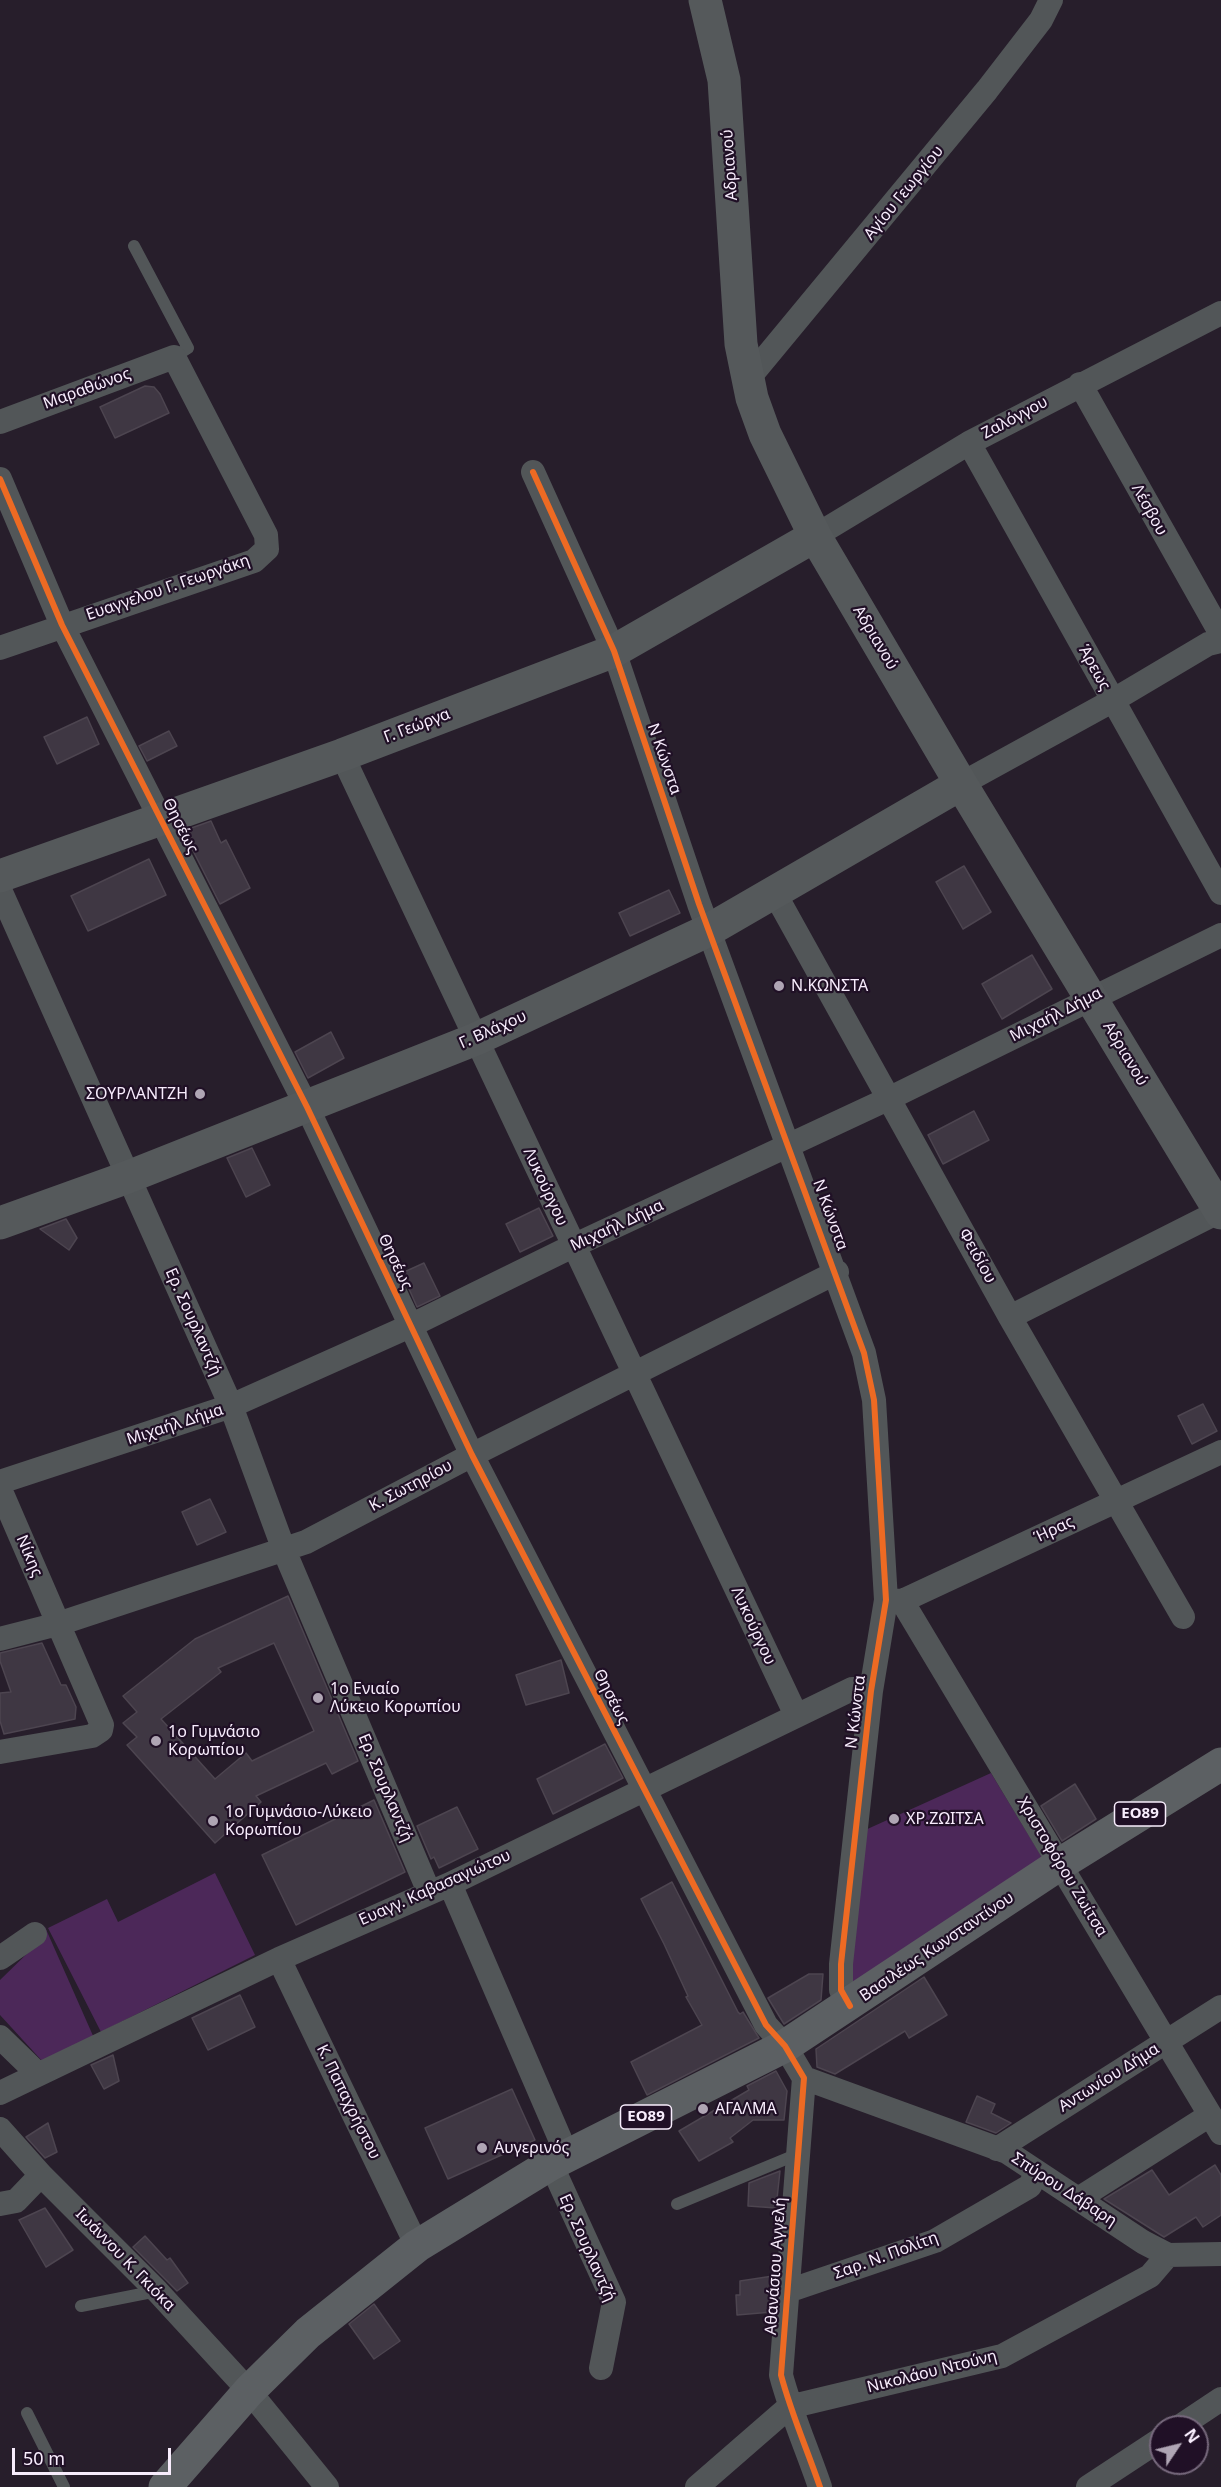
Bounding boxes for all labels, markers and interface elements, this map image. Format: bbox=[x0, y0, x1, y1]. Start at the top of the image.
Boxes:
street label: Αδριανού bbox=[718, 129, 742, 201]
street label: Αγίου Γεωργίου bbox=[860, 142, 948, 244]
street label: Μαραθώνος bbox=[41, 364, 133, 414]
street label: Ζαλόγγου bbox=[979, 393, 1051, 443]
street label: Λέσβου bbox=[1127, 481, 1171, 539]
street label: Ευαγγελου Γ. Γεωργάκη bbox=[84, 551, 252, 625]
street label: Αδριανού bbox=[848, 602, 902, 674]
street label: Άρεως bbox=[1074, 642, 1114, 694]
street label: Γ. Γεώργα bbox=[381, 705, 453, 747]
street label: Ν Κώνστα bbox=[643, 721, 685, 797]
street label: Θησέως bbox=[158, 795, 202, 857]
place label: Ν.ΚΩΝΣΤΑ bbox=[791, 976, 868, 996]
marker: Ν.ΚΩΝΣΤΑ bbox=[772, 979, 786, 993]
street label: Μιχαήλ Δήμα bbox=[1007, 984, 1105, 1046]
street label: Γ. Βλάχου bbox=[456, 1007, 530, 1053]
street label: Αδριανού bbox=[1098, 1018, 1152, 1090]
place label: ΣΟΥΡΛΑΝΤΖΗ bbox=[86, 1084, 188, 1104]
marker: ΣΟΥΡΛΑΝΤΖΗ bbox=[193, 1087, 207, 1101]
street label: Λυκούργου bbox=[519, 1145, 571, 1229]
street label: Ν Κώνστα bbox=[808, 1177, 852, 1253]
street label: Μιχαήλ Δήμα bbox=[567, 1196, 667, 1256]
street label: Φειδίου bbox=[954, 1225, 1000, 1287]
street label: Θησέως bbox=[374, 1231, 416, 1293]
street label: Ερ. Σουρλαντζή bbox=[161, 1265, 225, 1379]
street label: Μιχαήλ Δήμα bbox=[124, 1400, 226, 1450]
street label: Κ. Σωτηρίου bbox=[366, 1456, 456, 1516]
street label: Ήρας bbox=[1031, 1512, 1077, 1548]
street label: Νίκης bbox=[12, 1532, 46, 1580]
street label: Λυκούργου bbox=[727, 1584, 779, 1668]
street label: Θησέως bbox=[589, 1666, 633, 1728]
street label: Ν Κώνστα bbox=[842, 1674, 870, 1750]
place label: 1ο Ενιαίο Λύκειο Κορωπίου bbox=[330, 1679, 461, 1717]
marker: 1ο Ενιαίο Λύκειο Κορωπίου bbox=[311, 1691, 325, 1705]
place label: 1ο Γυμνάσιο Κορωπίου bbox=[168, 1722, 260, 1760]
street label: Ερ. Σουρλαντζή bbox=[354, 1731, 416, 1845]
marker: 1ο Γυμνάσιο Κορωπίου bbox=[149, 1734, 163, 1748]
street label: Χριστοφόρου Ζωίτσα bbox=[1013, 1794, 1111, 1940]
place label: 1ο Γυμνάσιο-Λύκειο Κορωπίου bbox=[225, 1802, 372, 1840]
road number: ΕΟ89 bbox=[1114, 1802, 1166, 1826]
place label: ΧΡ.ΖΩΙΤΣΑ bbox=[906, 1809, 984, 1829]
marker: ΧΡ.ΖΩΙΤΣΑ bbox=[887, 1812, 901, 1826]
marker: 1ο Γυμνάσιο-Λύκειο Κορωπίου bbox=[206, 1814, 220, 1828]
street label: Ευαγγ. Καβασαγιώτου bbox=[356, 1846, 514, 1930]
street label: Βασιλέως Κωνσταντίνου bbox=[856, 1888, 1018, 2006]
street label: Αντωνίου Δήμα bbox=[1055, 2039, 1163, 2117]
street label: Κ. Παπαχρήστου bbox=[312, 2041, 384, 2163]
place label: ΑΓΑΛΜΑ bbox=[715, 2099, 777, 2119]
marker: ΑΓΑΛΜΑ bbox=[696, 2102, 710, 2116]
road number: ΕΟ89 bbox=[620, 2105, 672, 2129]
place label: Αυγερινός bbox=[494, 2138, 569, 2158]
marker: Αυγερινός bbox=[475, 2141, 489, 2155]
street label: Σπύρου Δάβαρη bbox=[1008, 2149, 1120, 2231]
street label: Ερ. Σουρλαντζή bbox=[555, 2191, 619, 2305]
street label: Αθανάσιου Αγγελή bbox=[762, 2196, 790, 2336]
street label: Ιωάννου Κ. Γκιόκα bbox=[71, 2205, 179, 2315]
street label: Σαρ. Ν. Πολίτη bbox=[831, 2228, 941, 2284]
street label: Νικολάου Ντούνη bbox=[865, 2347, 999, 2397]
north arrow bbox=[1149, 2415, 1209, 2475]
text: N bbox=[1179, 2424, 1205, 2447]
scale bar bbox=[15, 2436, 174, 2474]
text: 50 m bbox=[23, 2446, 65, 2470]

